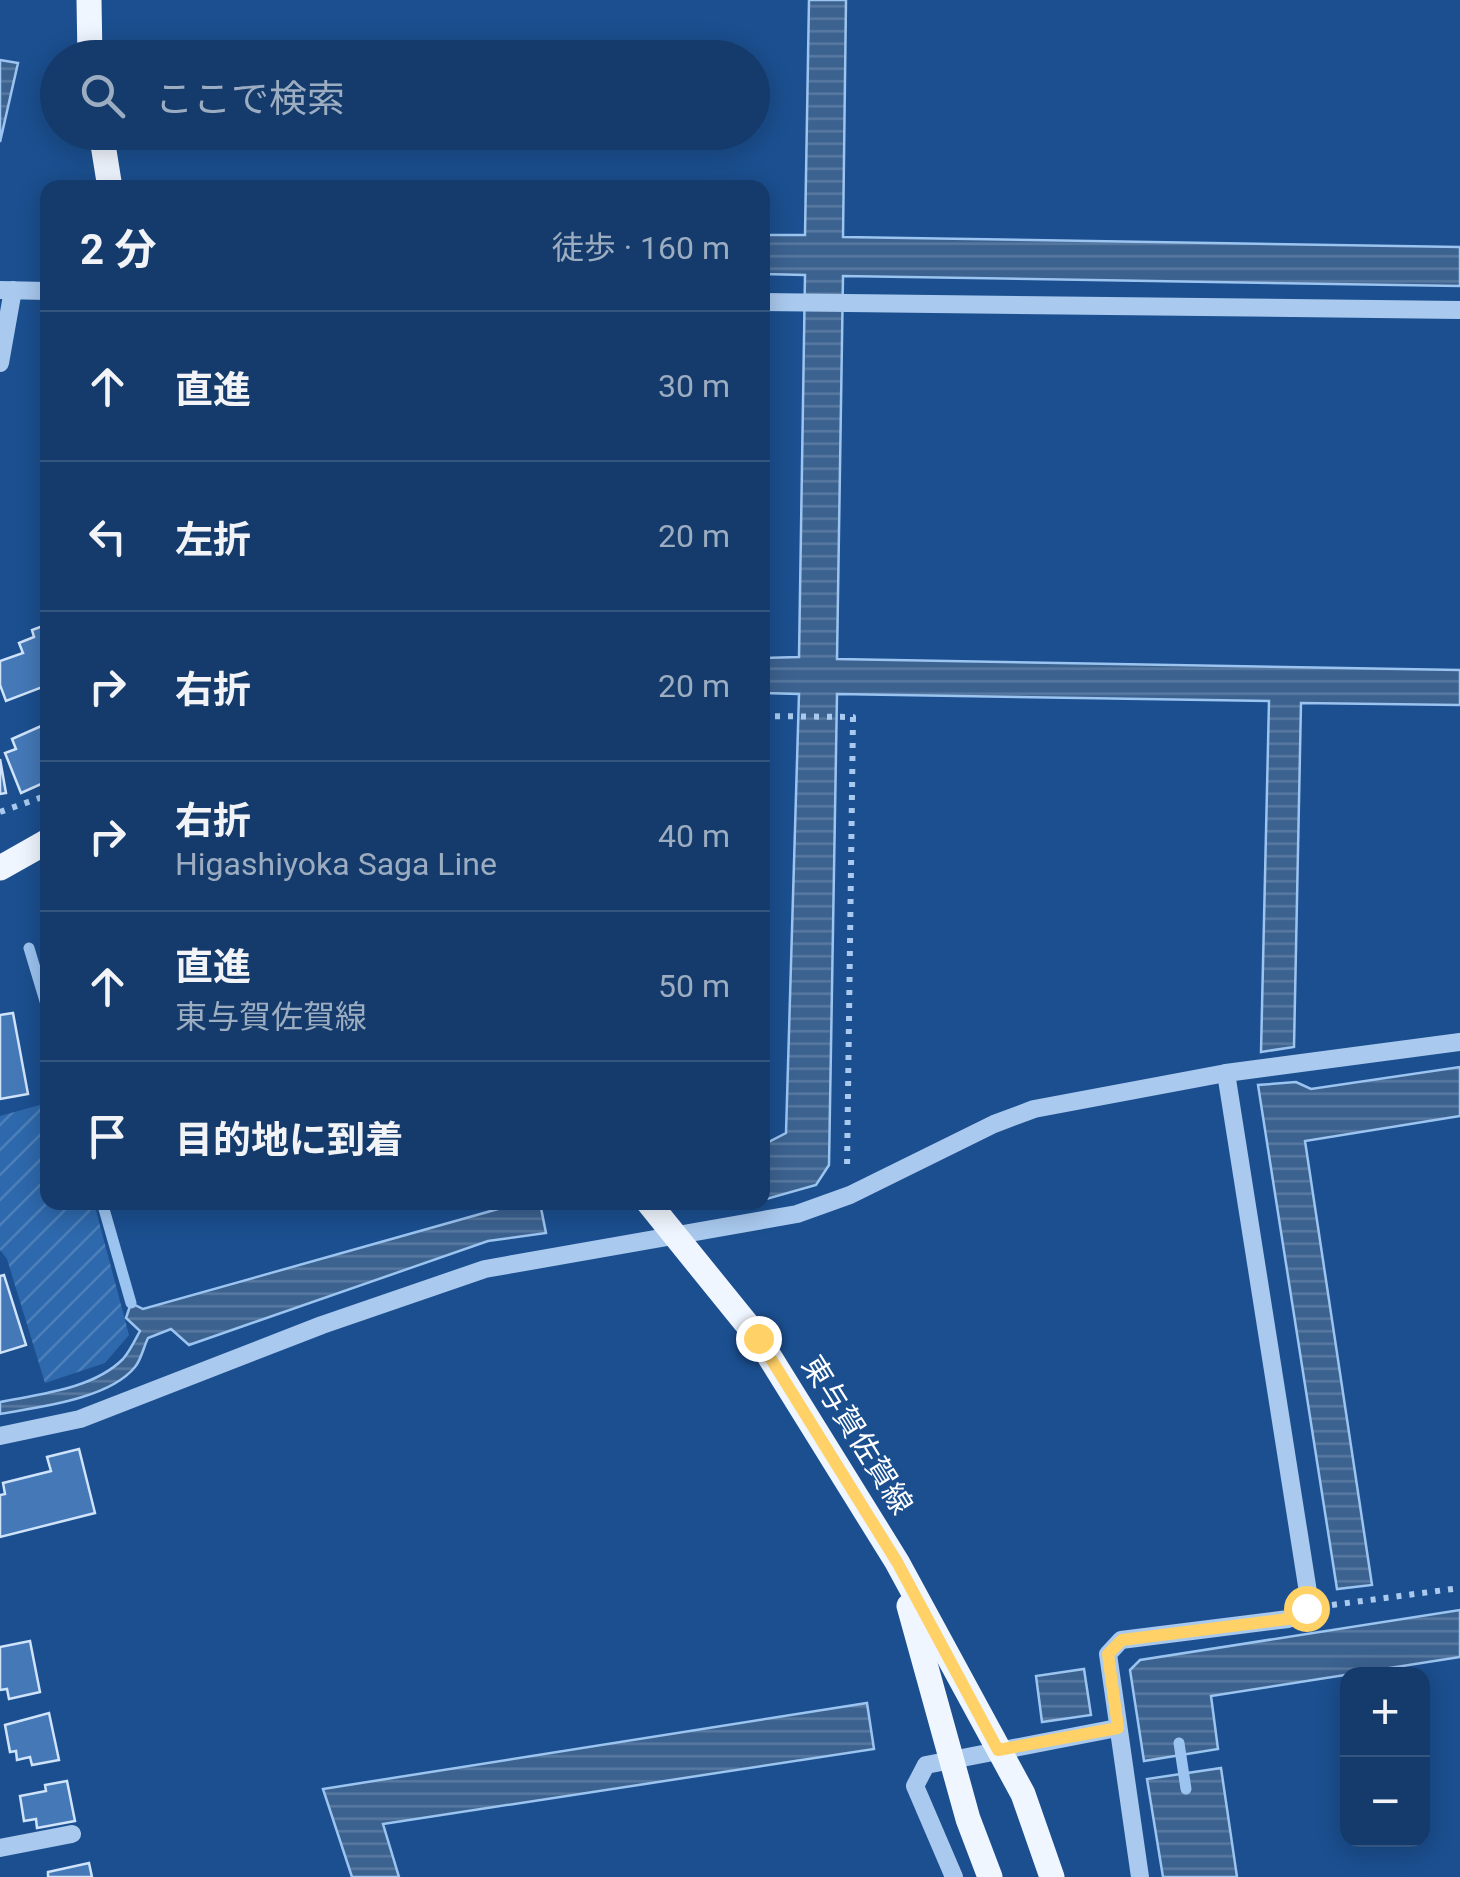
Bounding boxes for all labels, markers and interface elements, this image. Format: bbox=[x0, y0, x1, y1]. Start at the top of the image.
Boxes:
search box bbox=[40, 40, 770, 150]
icon: search bbox=[75, 68, 130, 123]
text: ここで検索 bbox=[155, 77, 345, 121]
text: 2 分 bbox=[80, 225, 157, 274]
text: 徒歩 · 160 m bbox=[552, 229, 730, 267]
icon: ahead bbox=[80, 359, 135, 414]
text: 30 m bbox=[658, 367, 730, 405]
text: 直進 bbox=[175, 368, 251, 412]
icon: left bbox=[80, 509, 135, 564]
text: 20 m bbox=[658, 517, 730, 555]
text: 左折 bbox=[175, 518, 251, 562]
icon: right bbox=[80, 659, 135, 714]
text: 20 m bbox=[658, 667, 730, 705]
text: 右折 bbox=[175, 668, 251, 712]
text: 右折 bbox=[175, 799, 251, 843]
icon: right bbox=[80, 809, 135, 864]
text: 40 m bbox=[658, 817, 730, 855]
text: Higashiyoka Saga Line bbox=[175, 845, 497, 883]
text: 直進 bbox=[175, 945, 251, 989]
icon: ahead bbox=[80, 959, 135, 1014]
text: 50 m bbox=[658, 967, 730, 1005]
text: 東与賀佐賀線 bbox=[175, 998, 367, 1036]
icon: arrive bbox=[80, 1109, 135, 1164]
text: 目的地に到着 bbox=[175, 1118, 403, 1162]
route end bbox=[736, 1316, 782, 1362]
street label: 東与賀佐賀線 bbox=[795, 1349, 920, 1520]
route start bbox=[1284, 1586, 1330, 1632]
map controls bbox=[1340, 1667, 1430, 1847]
button: + bbox=[1340, 1667, 1430, 1757]
button: − bbox=[1340, 1757, 1430, 1847]

